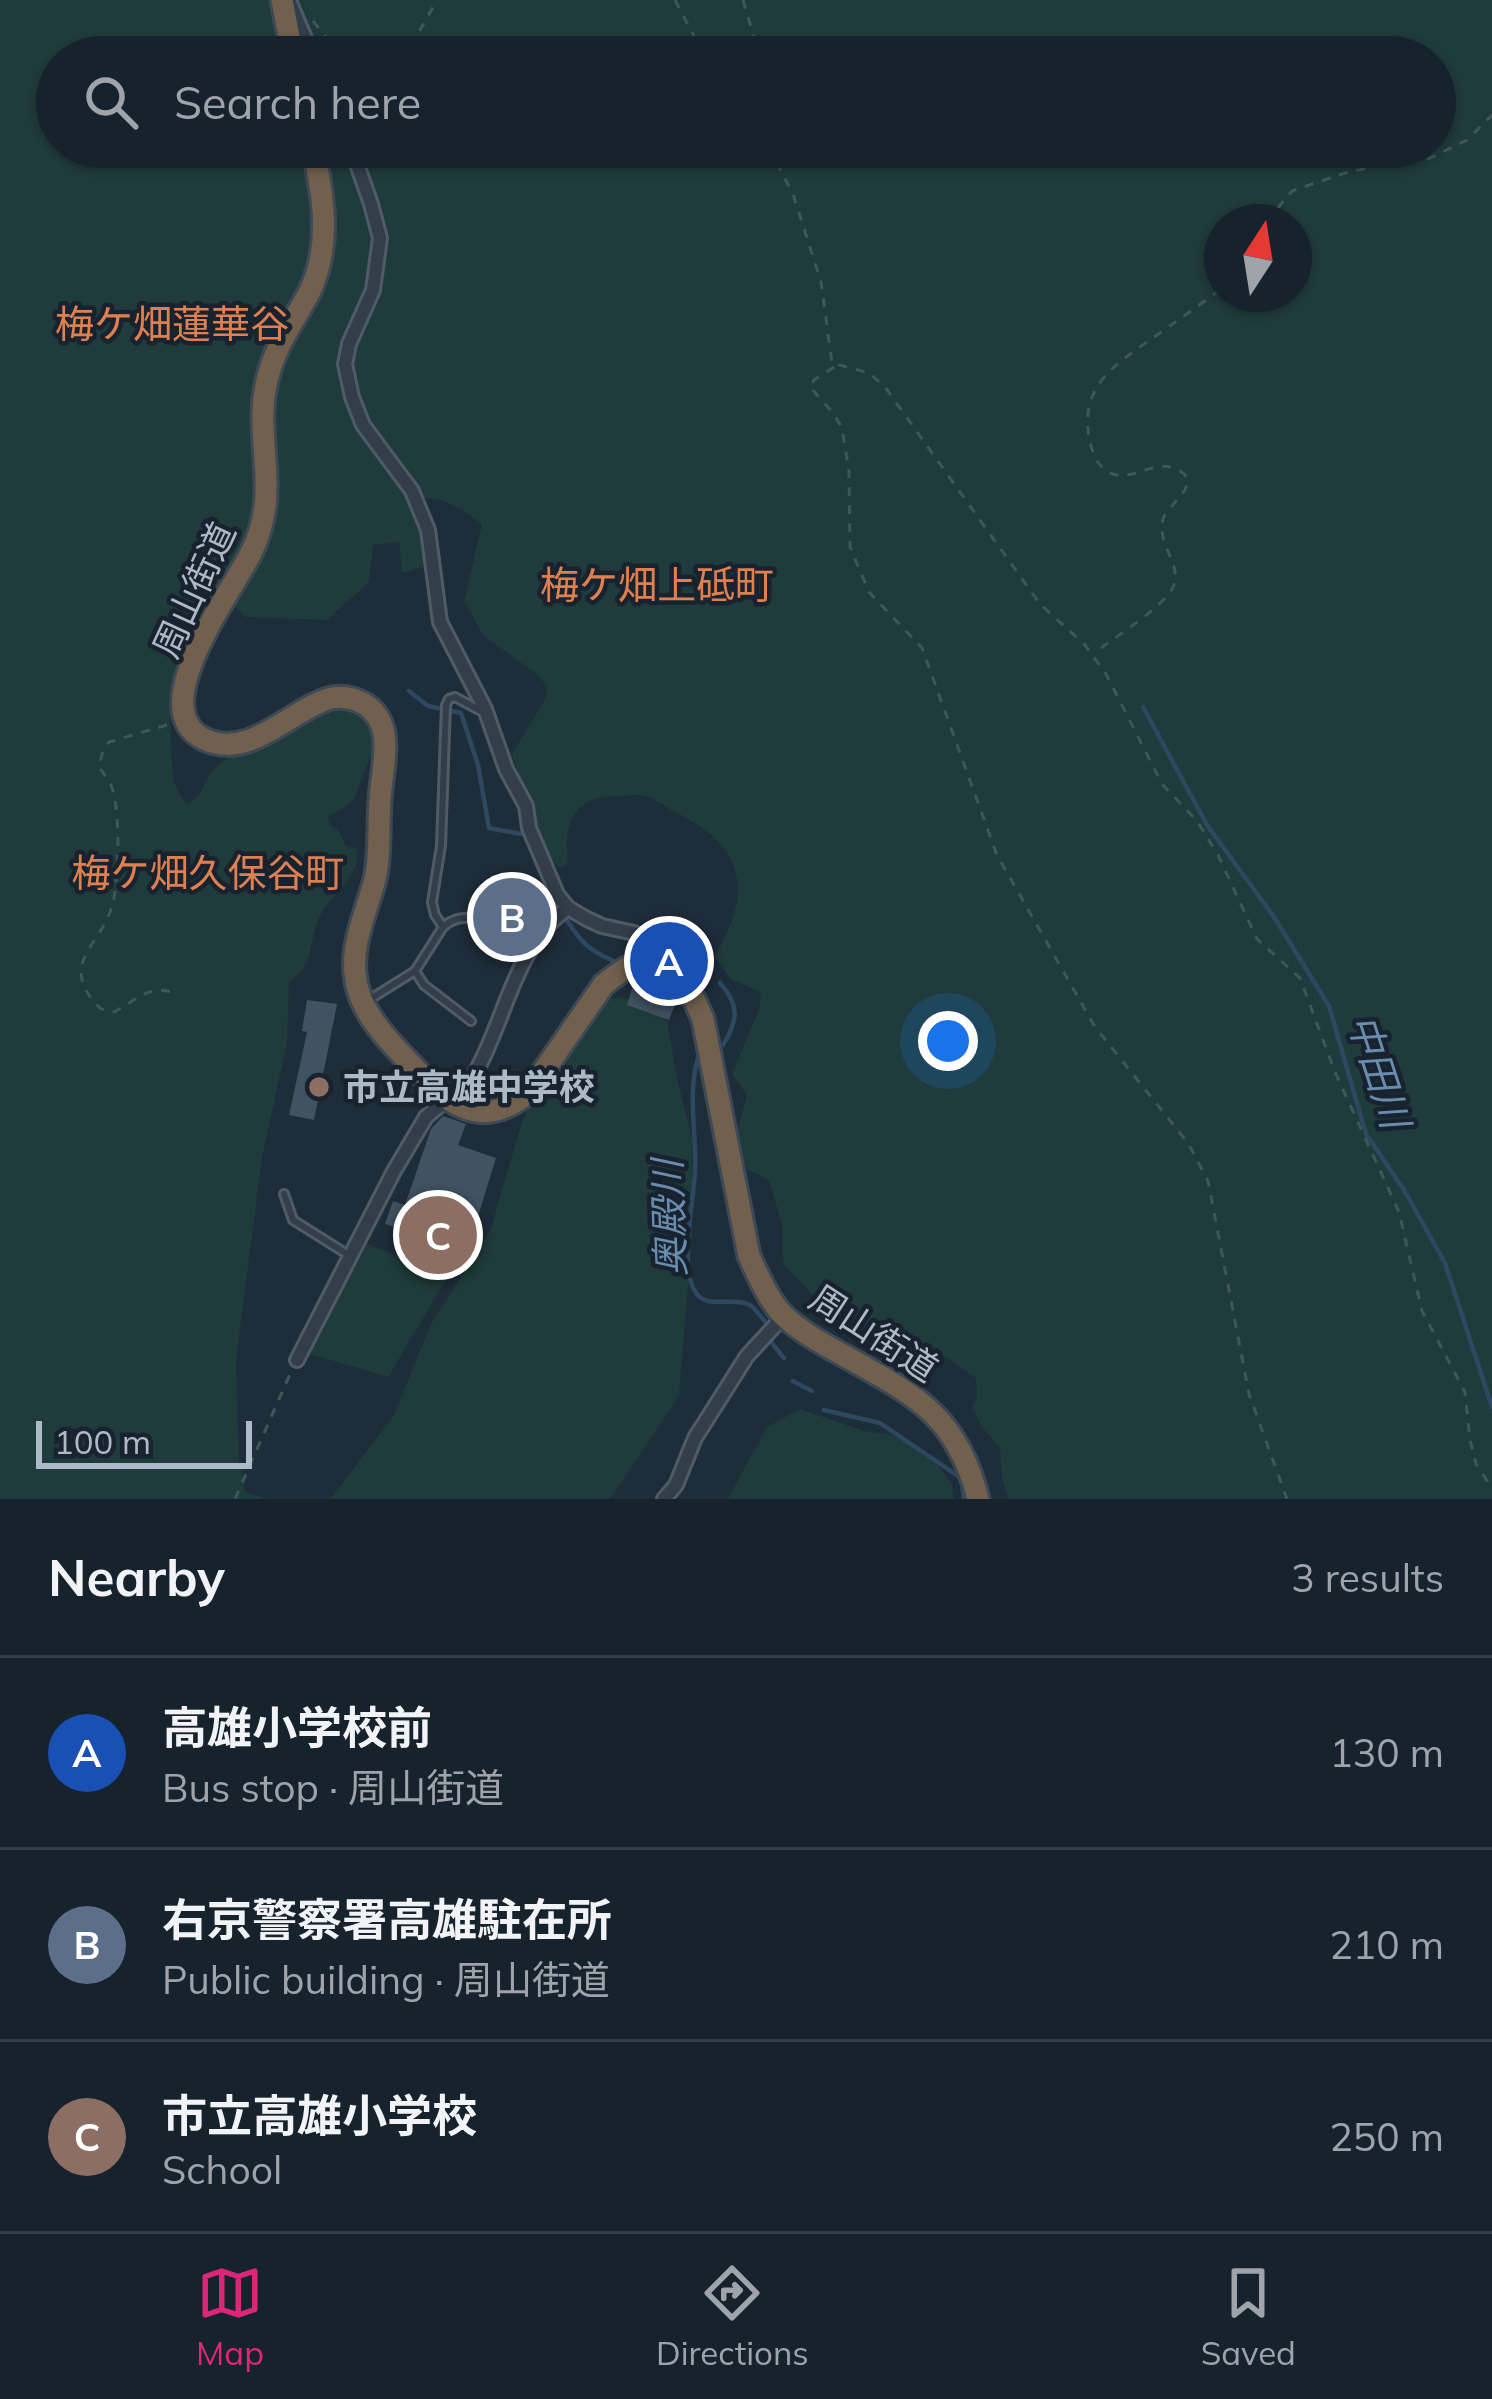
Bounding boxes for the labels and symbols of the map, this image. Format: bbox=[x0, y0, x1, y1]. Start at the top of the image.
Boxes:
north arrow bbox=[1204, 204, 1312, 312]
district label: 梅ケ畑蓮華谷 bbox=[55, 299, 289, 348]
street label: 周山街道 bbox=[143, 515, 244, 665]
district label: 梅ケ畑上砥町 bbox=[540, 560, 774, 609]
district label: 梅ケ畑久保谷町 bbox=[71, 848, 345, 897]
pin: B bbox=[473, 872, 551, 962]
pin: A bbox=[630, 916, 708, 1006]
water label: 中田川 bbox=[1338, 1008, 1422, 1138]
your location bbox=[918, 1011, 978, 1071]
place label: 市立高雄中学校 bbox=[343, 1064, 595, 1109]
marker: 市立高雄中学校 bbox=[306, 1074, 332, 1100]
water label: 奥殿川 bbox=[642, 1155, 695, 1277]
pin: C bbox=[399, 1190, 477, 1280]
street label: 周山街道 bbox=[802, 1274, 947, 1391]
scale bar bbox=[36, 1415, 252, 1468]

